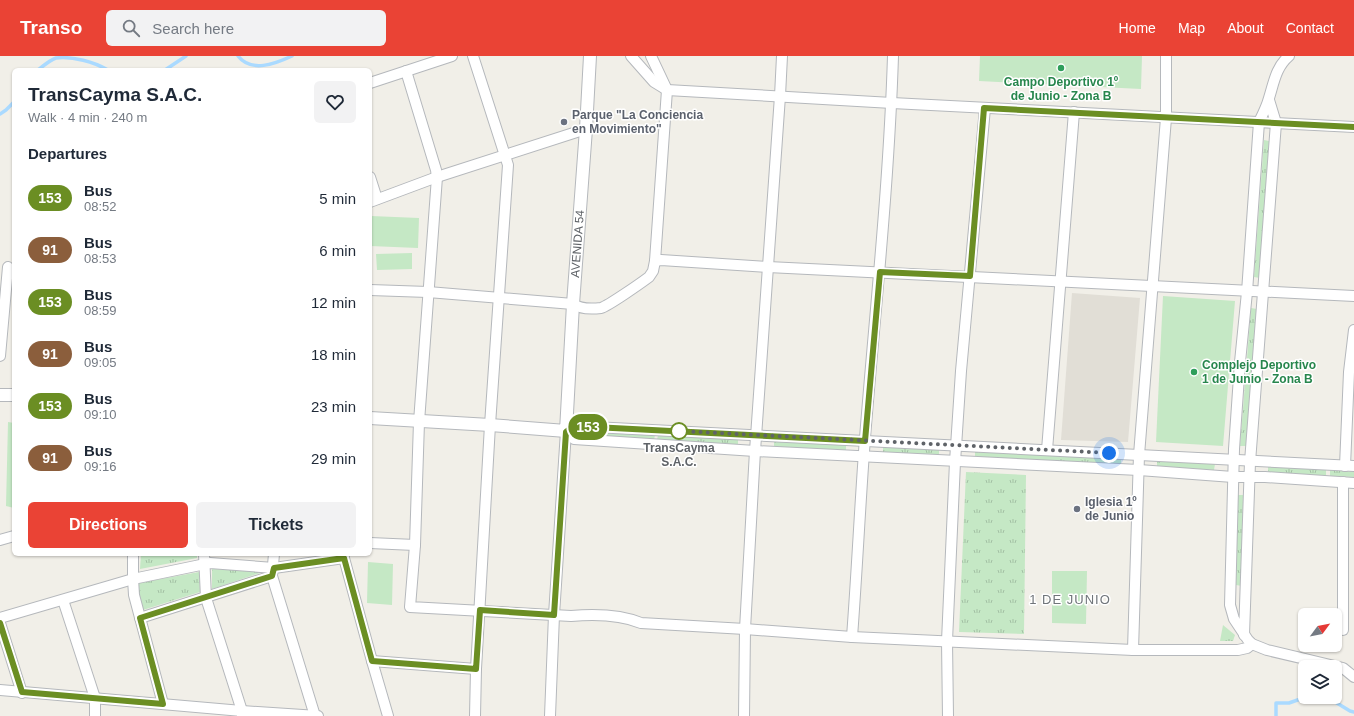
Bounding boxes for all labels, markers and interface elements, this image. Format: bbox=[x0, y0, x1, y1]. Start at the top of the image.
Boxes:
search box bbox=[106, 10, 386, 46]
text: Transo bbox=[20, 17, 82, 38]
icon: search bbox=[120, 17, 142, 39]
text: Search here bbox=[152, 20, 234, 37]
text: Home bbox=[1119, 20, 1156, 36]
text: Map bbox=[1178, 20, 1205, 36]
text: About bbox=[1227, 20, 1264, 36]
text: Contact bbox=[1286, 20, 1334, 36]
marker: Campo Deportivo 1º de Junio - Zona B bbox=[1056, 63, 1066, 73]
place label: Campo Deportivo 1º de Junio - Zona B bbox=[1004, 75, 1119, 103]
button: heart bbox=[314, 81, 356, 123]
text: TransCayma S.A.C. bbox=[28, 84, 202, 105]
place label: Parque "La Conciencia en Movimiento" bbox=[572, 108, 703, 136]
text: Walk · 4 min · 240 m bbox=[28, 110, 147, 125]
marker: Parque "La Conciencia en Movimiento" bbox=[559, 117, 569, 127]
text: Departures bbox=[28, 145, 107, 162]
text: Bus bbox=[84, 182, 112, 199]
text: 153 bbox=[38, 190, 62, 206]
text: 5 min bbox=[319, 190, 356, 207]
text: 08:52 bbox=[84, 199, 117, 214]
street label: AVENIDA 54 bbox=[568, 209, 587, 278]
text: Bus bbox=[84, 234, 112, 251]
text: 91 bbox=[42, 242, 58, 258]
text: 6 min bbox=[319, 242, 356, 259]
text: 08:53 bbox=[84, 251, 117, 266]
text: Bus bbox=[84, 286, 112, 303]
text: 153 bbox=[38, 294, 62, 310]
text: 12 min bbox=[311, 294, 356, 311]
text: 08:59 bbox=[84, 303, 117, 318]
text: Bus bbox=[84, 338, 112, 355]
text: 91 bbox=[42, 346, 58, 362]
text: 18 min bbox=[311, 346, 356, 363]
text: 09:05 bbox=[84, 355, 117, 370]
place label: Complejo Deportivo 1 de Junio - Zona B bbox=[1202, 358, 1316, 386]
marker: Complejo Deportivo 1 de Junio - Zona B bbox=[1189, 367, 1199, 377]
text: Bus bbox=[84, 390, 112, 407]
text: 153 bbox=[38, 398, 62, 414]
text: 23 min bbox=[311, 398, 356, 415]
text: 09:10 bbox=[84, 407, 117, 422]
line badge: 153 bbox=[565, 414, 611, 440]
text: 153 bbox=[576, 419, 600, 435]
marker: TransCayma S.A.C. bbox=[670, 422, 688, 440]
place label: TransCayma S.A.C. bbox=[643, 441, 715, 469]
text: Bus bbox=[84, 442, 112, 459]
your location bbox=[1099, 443, 1119, 463]
text: 91 bbox=[42, 450, 58, 466]
text: 29 min bbox=[311, 450, 356, 467]
text: 09:16 bbox=[84, 459, 117, 474]
place label: Iglesia 1º de Junio bbox=[1085, 495, 1137, 523]
button: Directions bbox=[28, 502, 188, 548]
button: Tickets bbox=[196, 502, 356, 548]
marker: Iglesia 1º de Junio bbox=[1072, 504, 1082, 514]
district label: 1 DE JUNIO bbox=[1029, 592, 1111, 607]
north arrow bbox=[1298, 608, 1342, 652]
map controls bbox=[1298, 608, 1342, 704]
button: layers bbox=[1298, 660, 1342, 704]

